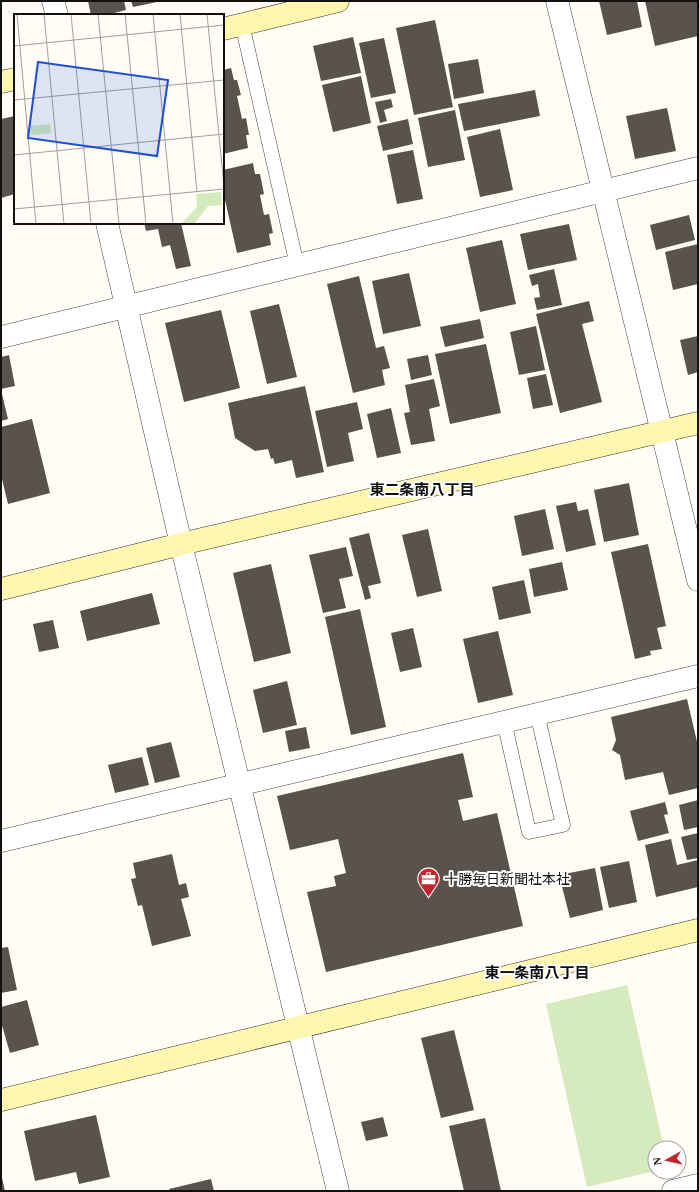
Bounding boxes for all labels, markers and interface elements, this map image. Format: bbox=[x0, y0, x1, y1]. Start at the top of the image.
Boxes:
inset map bbox=[14, 14, 224, 224]
district label: 東二条南八丁目 bbox=[369, 482, 475, 498]
office icon: 十勝毎日新聞社本社 bbox=[416, 866, 442, 899]
place label: 十勝毎日新聞社本社 bbox=[444, 872, 570, 887]
district label: 東一条南八丁目 bbox=[484, 965, 590, 981]
north arrow bbox=[647, 1140, 687, 1180]
text: N bbox=[651, 1157, 664, 1166]

